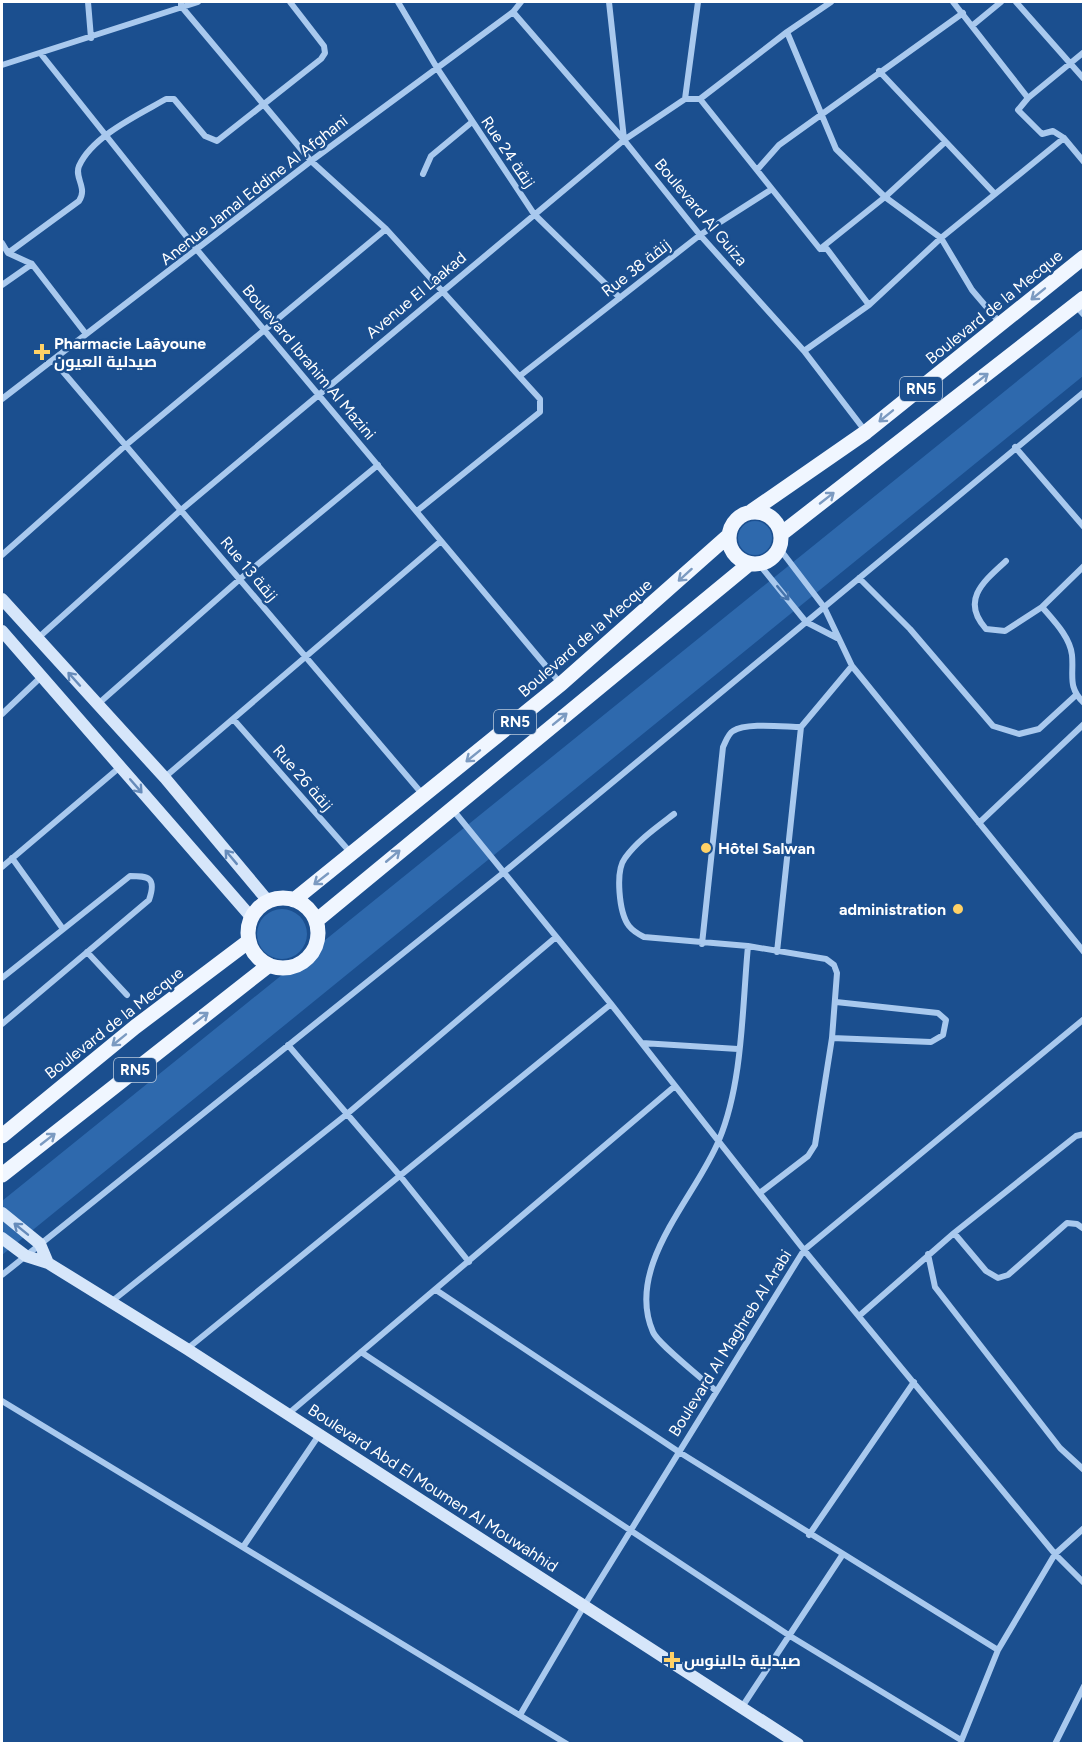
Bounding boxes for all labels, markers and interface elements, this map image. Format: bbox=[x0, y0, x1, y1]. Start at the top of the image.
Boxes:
street label: Anenue Jamal Eddine Al Afghani bbox=[157, 111, 351, 269]
street label: Rue 24 زنقة bbox=[477, 113, 539, 191]
street label: Boulevard Al Guiza bbox=[651, 154, 751, 270]
street label: Rue 38 زنقة bbox=[598, 235, 674, 301]
street label: Boulevard de la Mecque bbox=[922, 246, 1066, 368]
street label: Avenue El Laakad bbox=[362, 248, 470, 342]
street label: Boulevard Ibrahim Al Mazini bbox=[238, 281, 380, 443]
one-way arrow bbox=[1030, 288, 1046, 301]
place label: Pharmacie Laâyoune صيدلية العيون bbox=[54, 334, 206, 371]
marker: Pharmacie Laâyoune صيدلية العيون bbox=[35, 345, 49, 359]
one-way arrow bbox=[973, 372, 989, 385]
road number: RN5 bbox=[900, 377, 942, 401]
one-way arrow bbox=[878, 410, 894, 423]
one-way arrow bbox=[819, 492, 835, 505]
street label: Rue 13 زنقة bbox=[216, 533, 282, 605]
one-way arrow bbox=[677, 568, 692, 582]
street label: Boulevard de la Mecque bbox=[514, 575, 656, 701]
one-way arrow bbox=[776, 585, 789, 601]
one-way arrow bbox=[67, 671, 81, 686]
road number: RN5 bbox=[494, 710, 536, 734]
one-way arrow bbox=[551, 712, 567, 725]
street label: Rue 26 زنقة bbox=[269, 741, 337, 815]
one-way arrow bbox=[465, 750, 481, 763]
one-way arrow bbox=[130, 778, 143, 794]
place label: Hôtel Salwan bbox=[718, 839, 815, 858]
marker: Hôtel Salwan bbox=[699, 841, 713, 855]
one-way arrow bbox=[385, 849, 400, 863]
one-way arrow bbox=[224, 850, 238, 865]
one-way arrow bbox=[313, 872, 329, 885]
place label: administration bbox=[839, 900, 946, 919]
marker: administration bbox=[951, 902, 965, 916]
street label: Boulevard de la Mecque bbox=[41, 963, 187, 1083]
one-way arrow bbox=[193, 1012, 209, 1025]
one-way arrow bbox=[112, 1034, 128, 1047]
road number: RN5 bbox=[114, 1058, 156, 1082]
one-way arrow bbox=[39, 1132, 55, 1145]
one-way arrow bbox=[13, 1222, 29, 1235]
street label: Boulevard Al Maghreb Al Arabi bbox=[665, 1246, 795, 1440]
street label: Boulevard Abd El Moumen Al Mouwahhid bbox=[305, 1400, 561, 1576]
place label: صيدلية جالينوس bbox=[684, 1651, 801, 1670]
marker: صيدلية جالينوس bbox=[665, 1653, 679, 1667]

